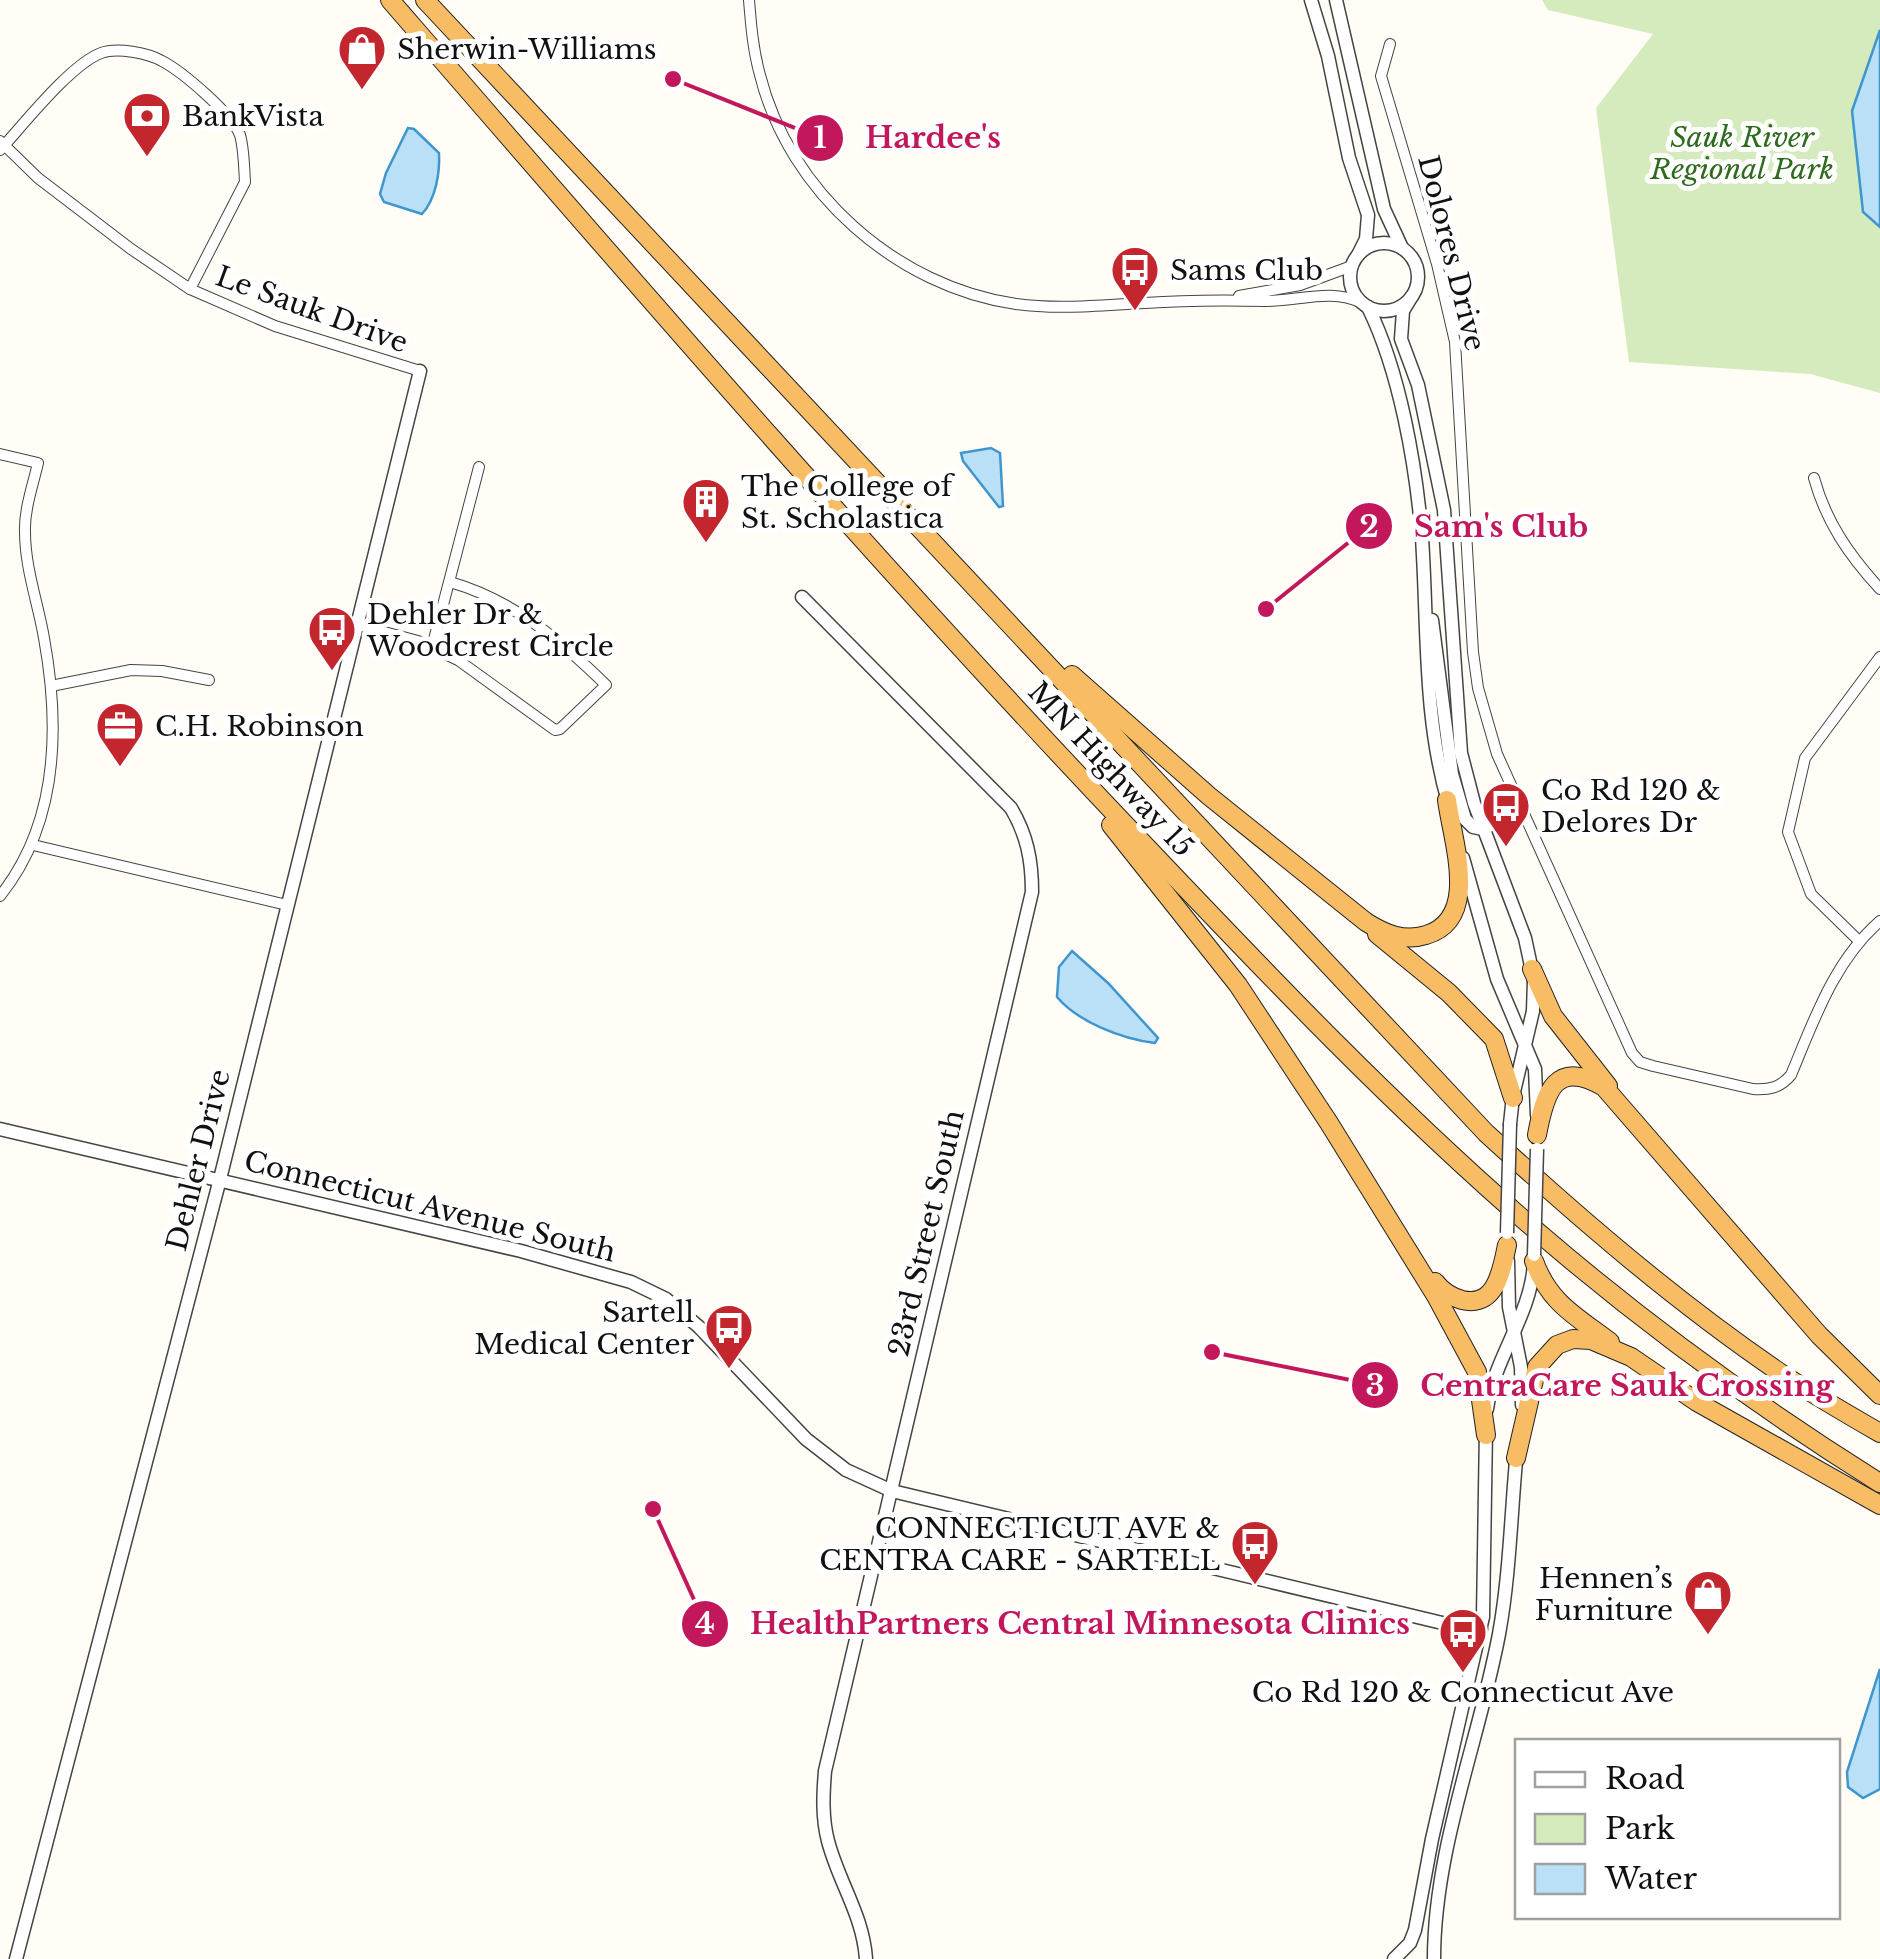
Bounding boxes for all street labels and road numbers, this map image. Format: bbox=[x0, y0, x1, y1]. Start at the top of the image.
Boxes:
street label: Dolores Drive bbox=[1410, 152, 1493, 355]
street label: Le Sauk Drive bbox=[211, 259, 413, 360]
street label: MN Highway 15 bbox=[1021, 675, 1201, 864]
street label: Dehler Drive bbox=[159, 1066, 238, 1255]
street label: 23rd Street South bbox=[881, 1107, 972, 1360]
street label: Connecticut Avenue South bbox=[241, 1143, 619, 1270]

